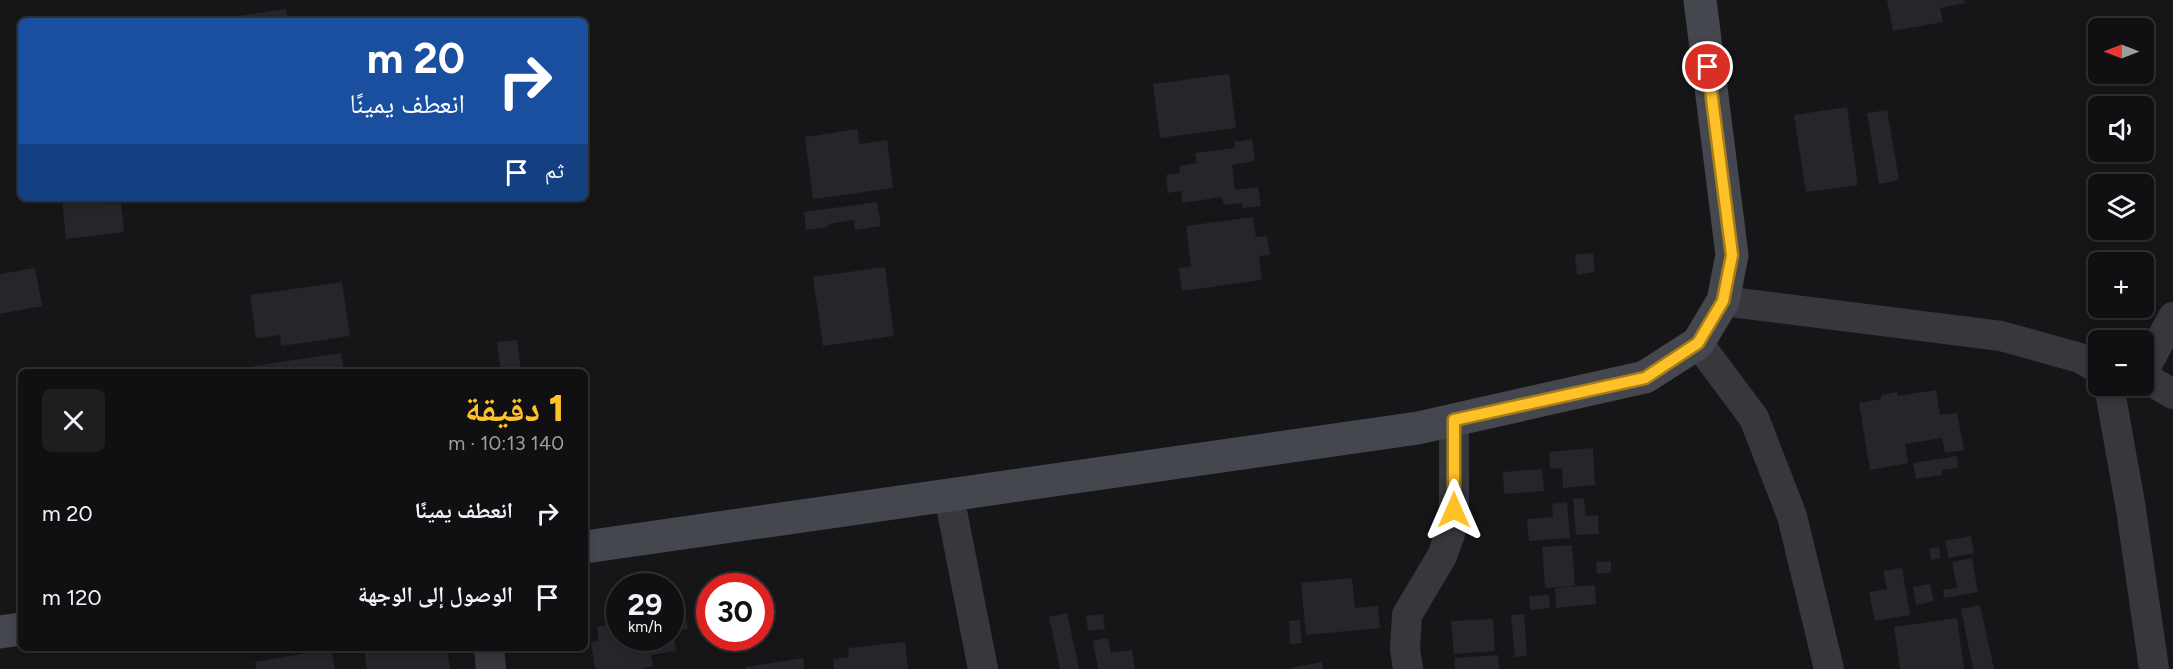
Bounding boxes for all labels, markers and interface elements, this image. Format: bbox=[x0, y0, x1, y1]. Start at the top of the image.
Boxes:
north arrow bbox=[2088, 18, 2154, 84]
map controls bbox=[2088, 18, 2154, 396]
text: 20 m bbox=[367, 33, 465, 84]
pin bbox=[1682, 41, 1733, 92]
icon: right bbox=[486, 42, 564, 120]
icon: arrive bbox=[1691, 50, 1724, 83]
text: انعطف يمينًا bbox=[349, 87, 465, 120]
button: sound bbox=[2088, 96, 2154, 162]
icon: arrive bbox=[500, 156, 533, 189]
text: ثم bbox=[545, 157, 564, 184]
button: layers bbox=[2088, 174, 2154, 240]
button: + bbox=[2088, 252, 2154, 318]
button: − bbox=[2088, 330, 2154, 396]
text: 1 دقيقة bbox=[465, 387, 564, 430]
button: close bbox=[42, 389, 105, 452]
text: 140 m · 10:13 bbox=[448, 431, 564, 455]
position arrow bbox=[1422, 478, 1486, 542]
text: انعطف يمينًا bbox=[414, 497, 513, 524]
icon: right bbox=[531, 497, 564, 530]
text: 20 m bbox=[42, 500, 93, 527]
speed limit sign: 30 bbox=[696, 573, 774, 651]
text: الوصول إلى الوجهة bbox=[358, 581, 513, 608]
icon: arrive bbox=[531, 581, 564, 614]
text: 120 m bbox=[42, 584, 102, 611]
text: 29 bbox=[628, 586, 662, 623]
text: km/h bbox=[628, 618, 662, 636]

